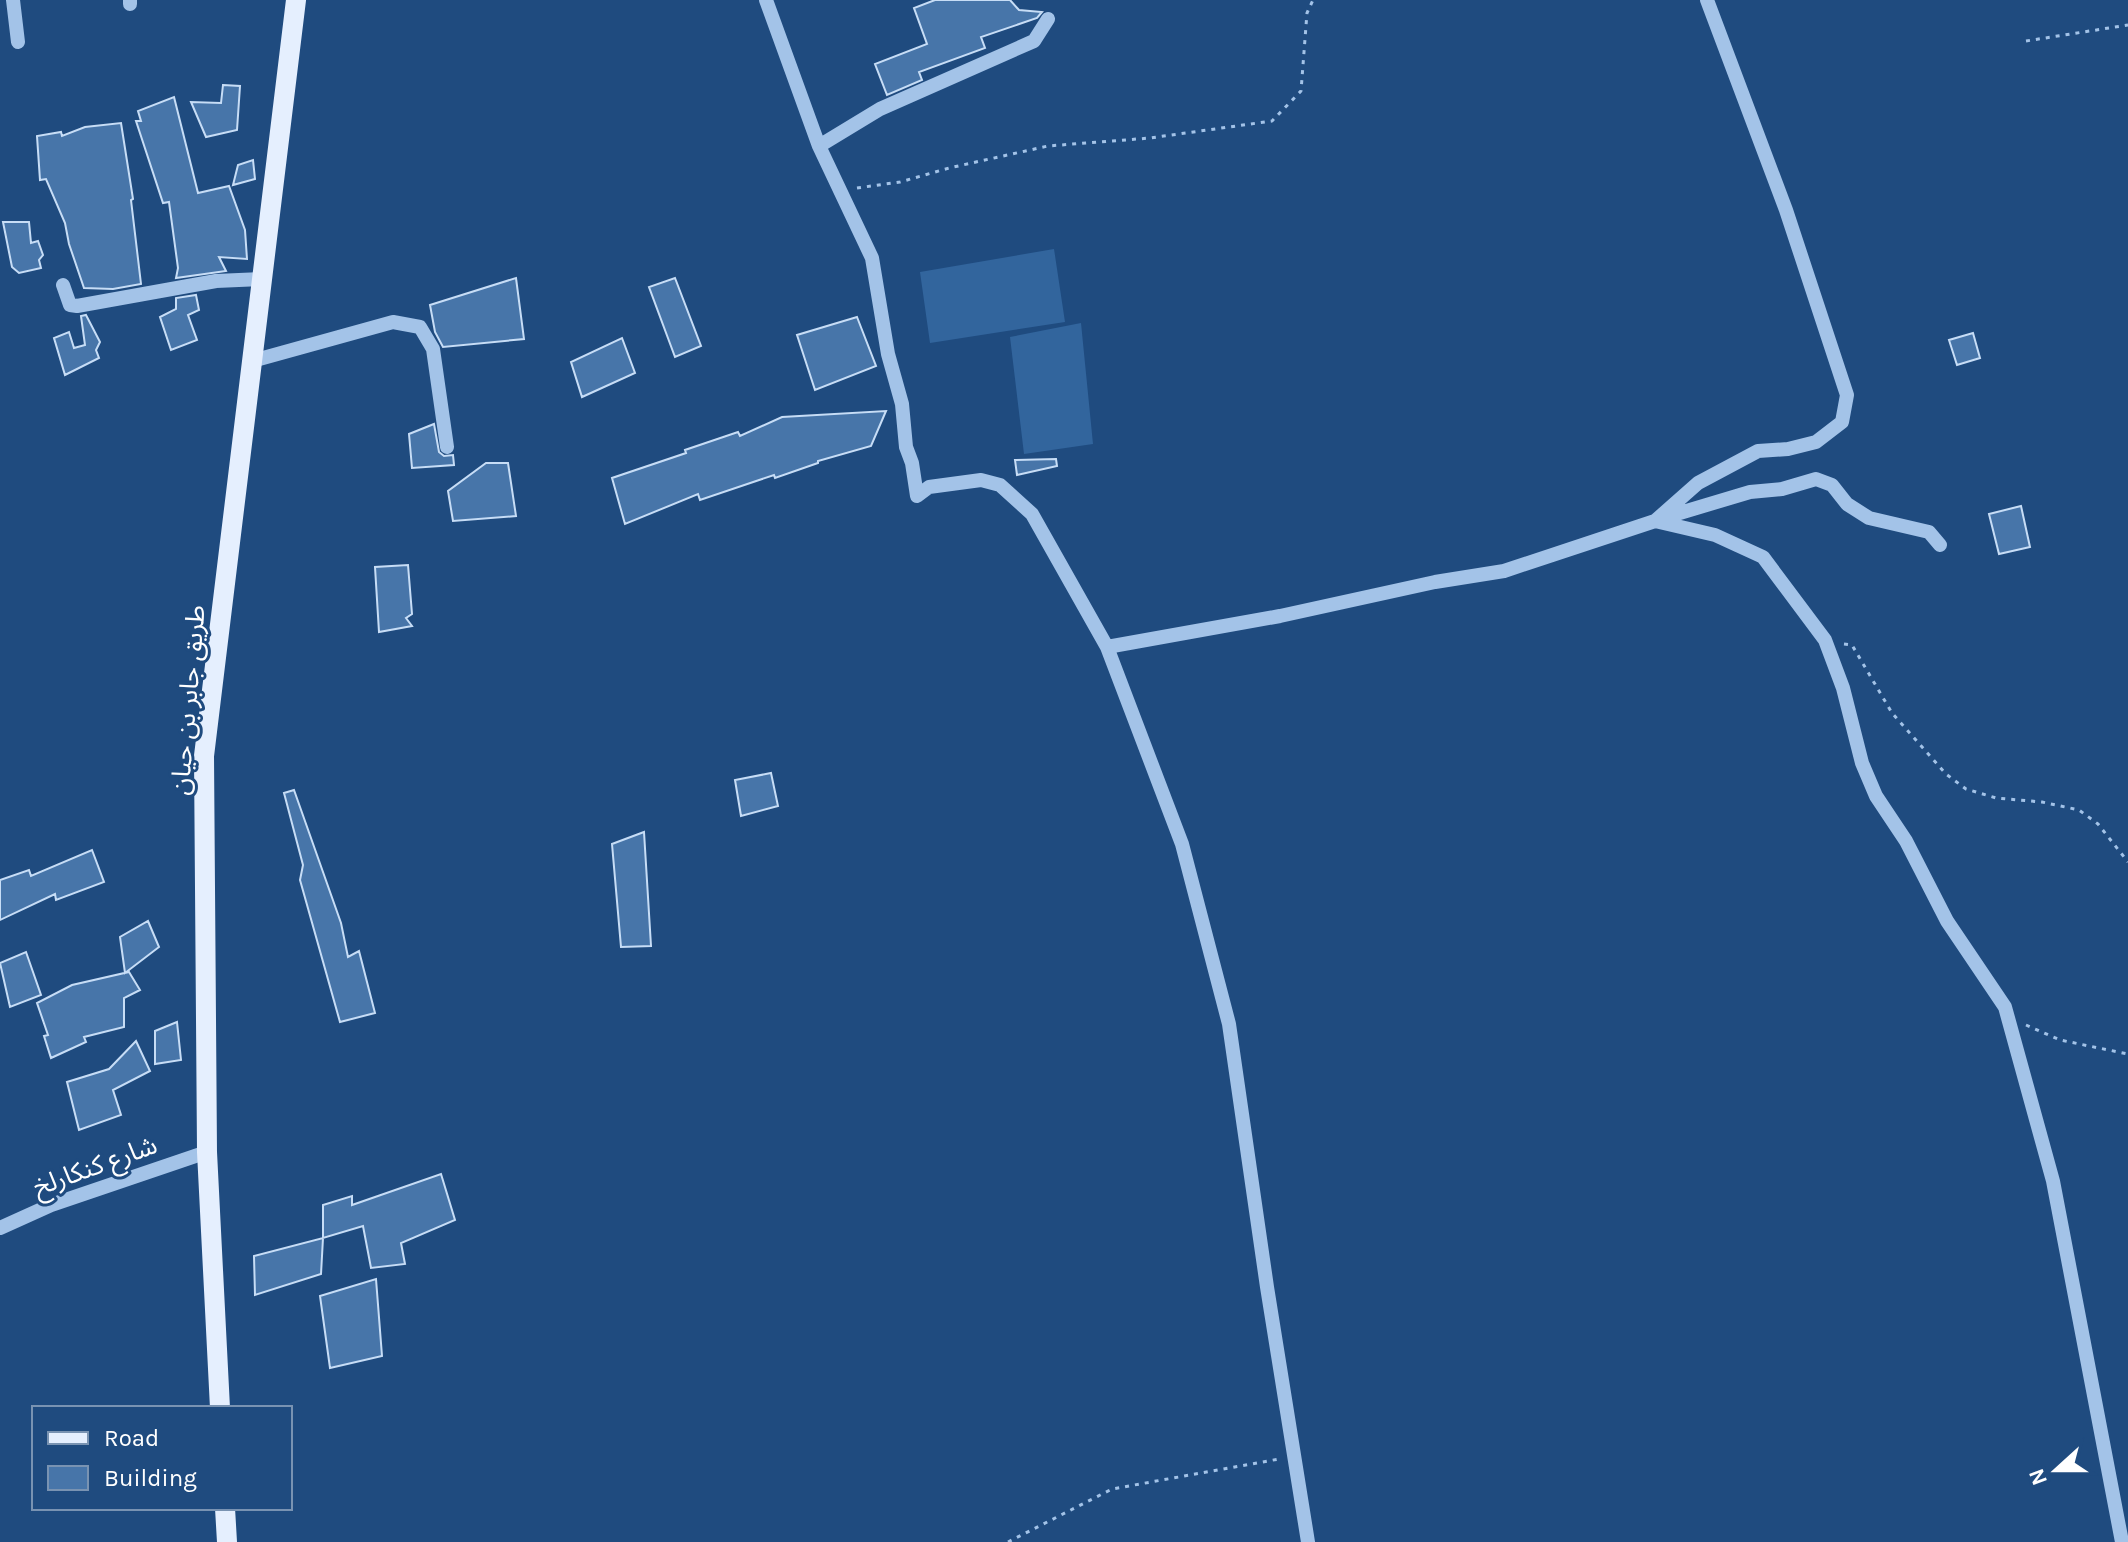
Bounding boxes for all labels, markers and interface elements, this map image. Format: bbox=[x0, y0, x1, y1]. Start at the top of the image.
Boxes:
street label: طريق جابر بن حيان bbox=[164, 604, 212, 796]
street label: شارع كنكارلخ bbox=[29, 1129, 163, 1207]
legend bbox=[32, 1406, 292, 1510]
text: Road bbox=[104, 1424, 159, 1452]
north arrow bbox=[2016, 1430, 2096, 1510]
text: Building bbox=[104, 1464, 197, 1492]
text: N bbox=[2023, 1465, 2053, 1489]

